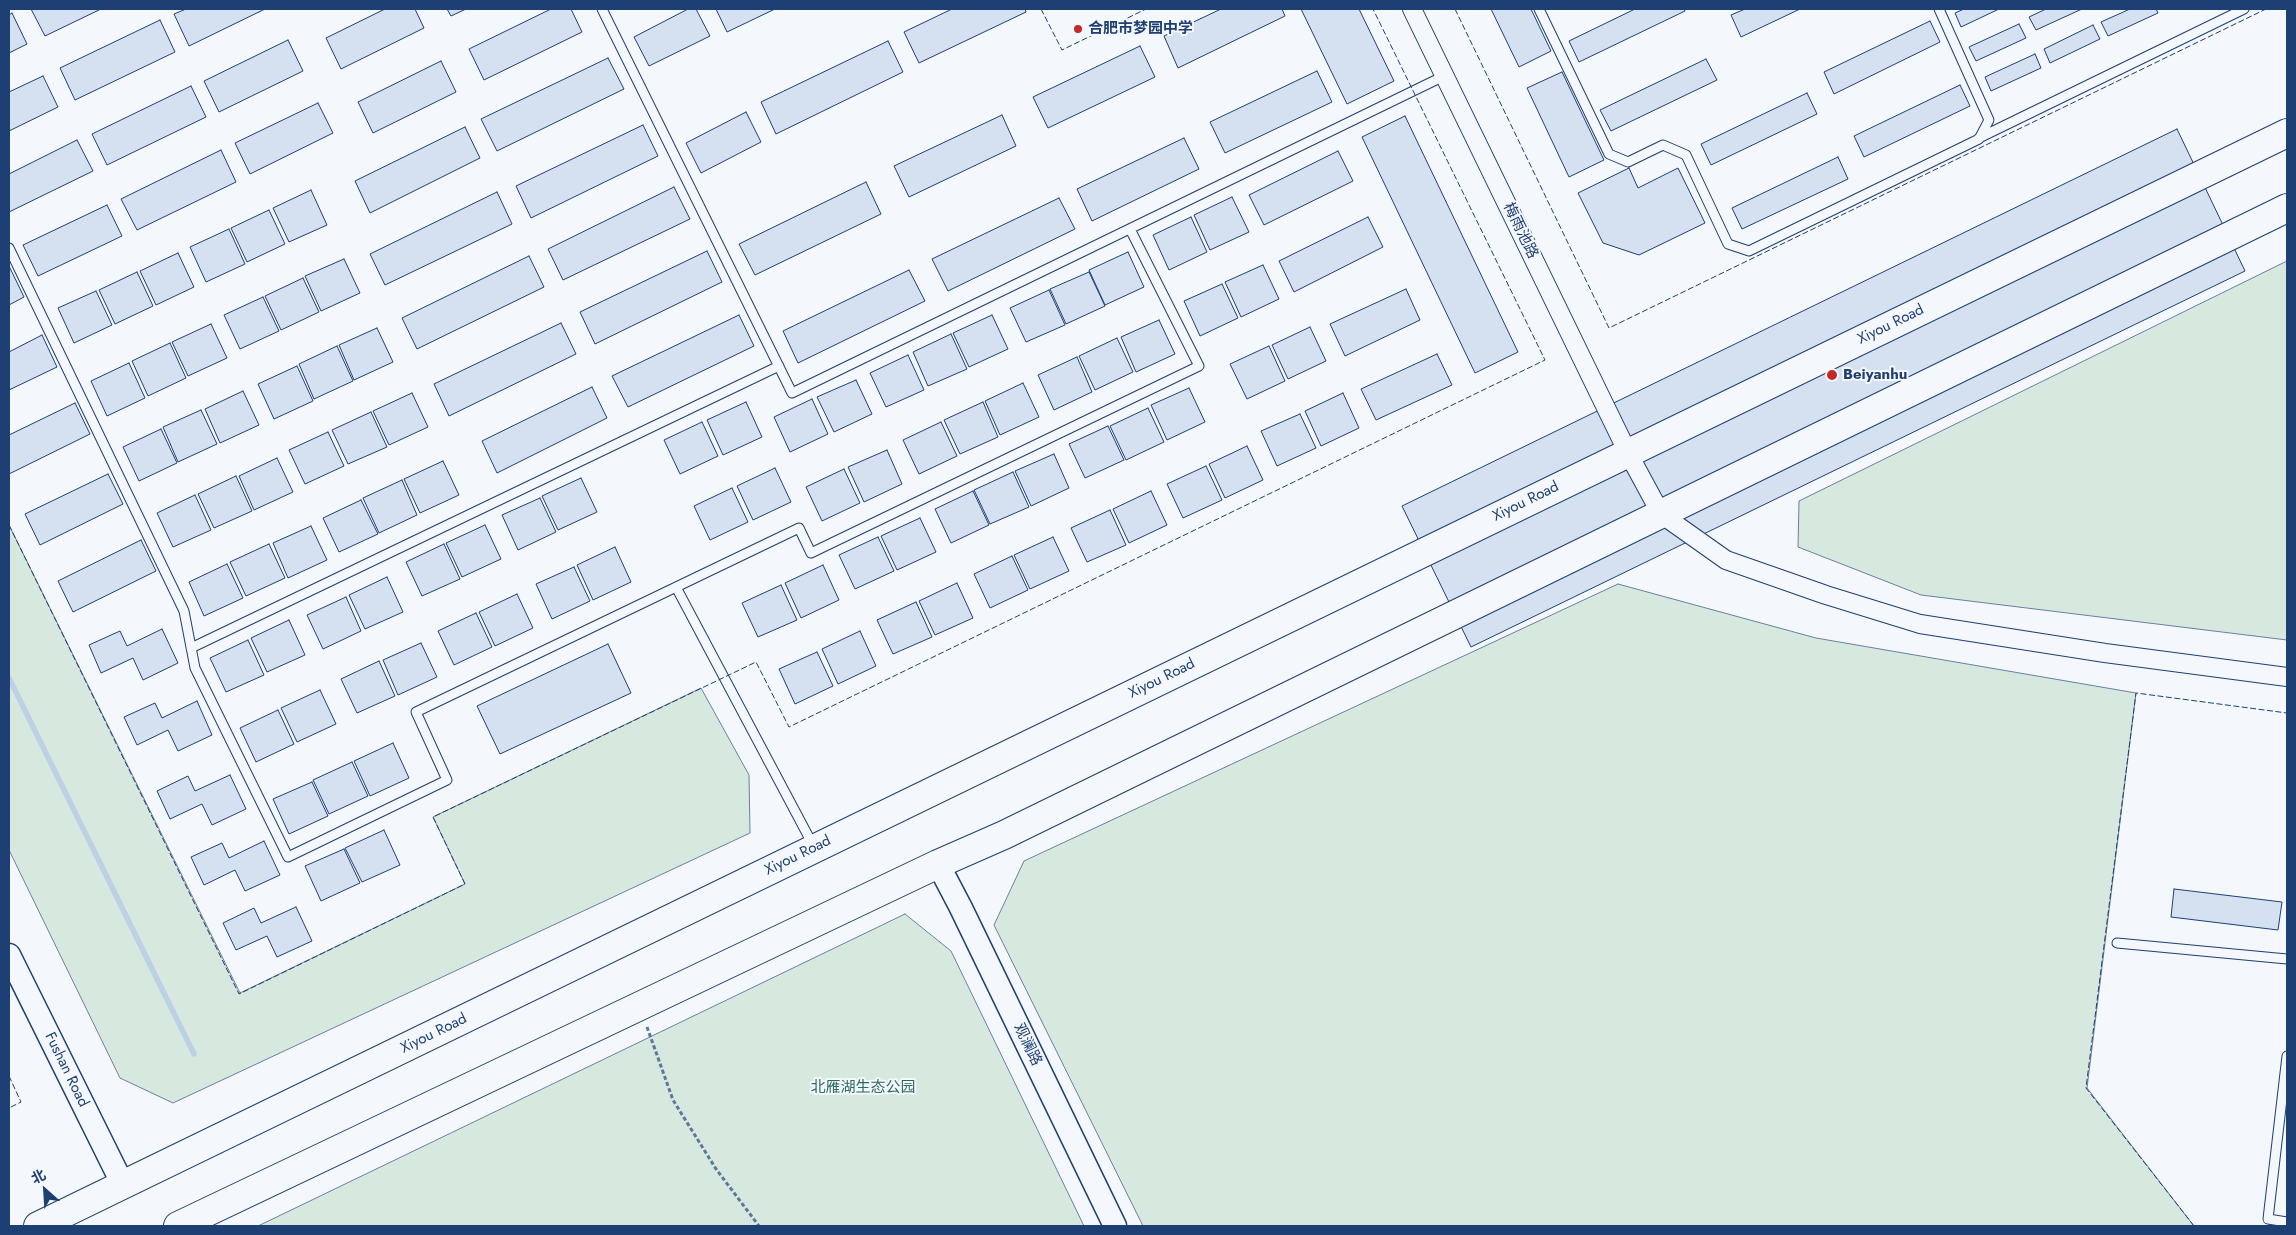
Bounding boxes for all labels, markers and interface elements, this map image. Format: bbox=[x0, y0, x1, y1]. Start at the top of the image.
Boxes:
place label: 合肥市梦园中学 bbox=[1088, 20, 1193, 38]
marker: 合肥市梦园中学 bbox=[1072, 23, 1084, 35]
street label: 梅雨池路 bbox=[1499, 200, 1541, 262]
street label: Xiyou Road bbox=[1855, 301, 1927, 349]
place label: Beiyanhu bbox=[1843, 366, 1907, 384]
marker: Beiyanhu bbox=[1825, 368, 1839, 382]
street label: Xiyou Road bbox=[1490, 478, 1562, 526]
street label: Xiyou Road bbox=[1126, 655, 1198, 703]
street label: Xiyou Road bbox=[762, 832, 834, 880]
street label: Xiyou Road bbox=[398, 1010, 470, 1058]
street label: 观澜路 bbox=[1009, 1021, 1045, 1069]
street label: Fushan Road bbox=[40, 1030, 92, 1110]
park label: 北雁湖生态公园 bbox=[811, 1079, 915, 1097]
text: 北 bbox=[28, 1164, 49, 1189]
north arrow bbox=[20, 1165, 70, 1215]

